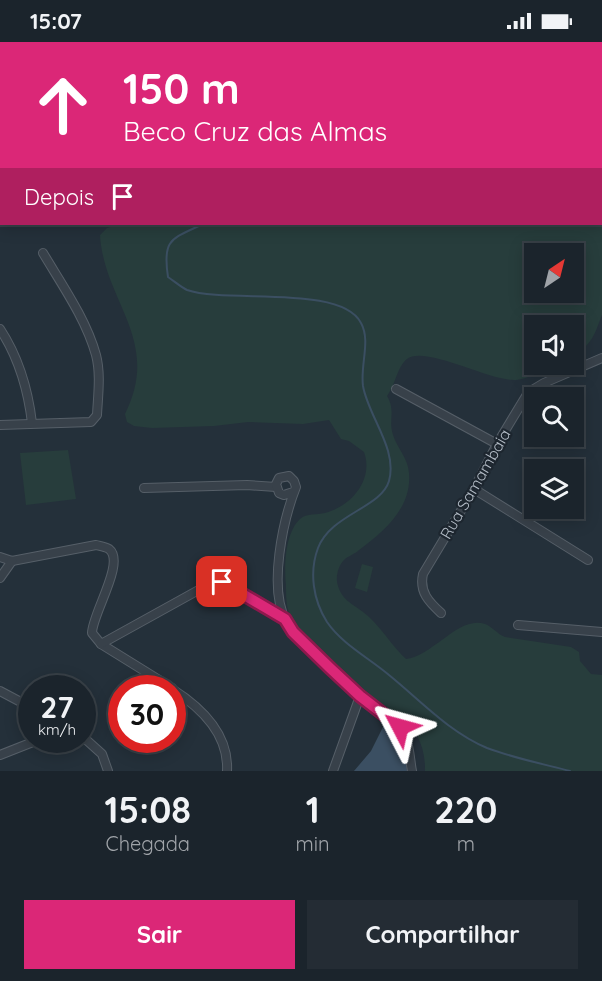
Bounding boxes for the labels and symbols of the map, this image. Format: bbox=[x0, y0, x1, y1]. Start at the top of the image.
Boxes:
north arrow bbox=[524, 243, 584, 303]
street label: Rua Samambaia bbox=[435, 425, 515, 543]
pin bbox=[196, 556, 247, 607]
speed limit sign: 30 bbox=[108, 675, 186, 753]
position arrow bbox=[368, 695, 432, 759]

